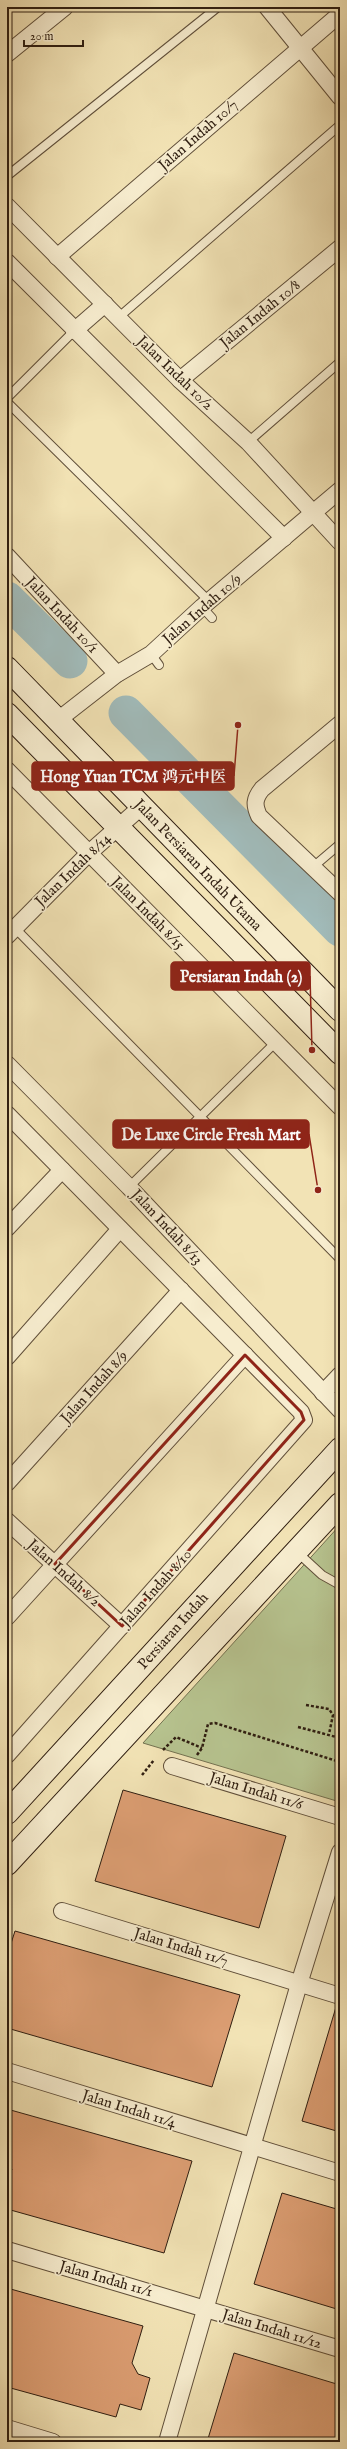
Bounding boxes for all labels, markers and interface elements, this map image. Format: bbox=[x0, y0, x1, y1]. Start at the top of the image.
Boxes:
scale bar bbox=[24, 22, 83, 48]
text: 20 m bbox=[30, 29, 53, 44]
street label: Jalan Indah 10/7 bbox=[153, 95, 242, 176]
street label: Jalan Indah 10/8 bbox=[214, 276, 304, 354]
street label: Jalan Indah 10/2 bbox=[131, 330, 217, 414]
street label: Jalan Indah 10/9 bbox=[157, 569, 246, 650]
street label: Jalan Indah 10/1 bbox=[20, 571, 102, 657]
callout: Hong Yuan TCM 鸿元中医 bbox=[32, 762, 234, 790]
text: Hong Yuan TCM 鸿元中医 bbox=[40, 768, 226, 788]
street label: Jalan Persiaran Indah Utama bbox=[129, 794, 266, 935]
street label: Jalan Indah 8/14 bbox=[30, 829, 115, 912]
street label: Jalan Indah 8/15 bbox=[106, 871, 189, 954]
callout: Persiaran Indah (2) bbox=[171, 962, 310, 990]
text: Persiaran Indah (2) bbox=[180, 968, 302, 988]
callout: De Luxe Circle Fresh Mart bbox=[113, 1120, 309, 1148]
text: De Luxe Circle Fresh Mart bbox=[121, 1126, 301, 1146]
street label: Jalan Indah 8/13 bbox=[126, 1184, 207, 1269]
street label: Jalan Indah 8/9 bbox=[55, 1347, 132, 1429]
street label: Jalan Indah 8/2 bbox=[22, 1534, 105, 1611]
street label: Jalan Indah 8/10 bbox=[115, 1545, 196, 1632]
street label: Persiaran Indah bbox=[134, 1589, 212, 1673]
street label: Jalan Indah 11/6 bbox=[205, 1767, 306, 1814]
street label: Jalan Indah 11/7 bbox=[130, 1923, 230, 1970]
street label: Jalan Indah 11/4 bbox=[78, 2085, 179, 2133]
street label: Jalan Indah 11/1 bbox=[55, 2256, 155, 2301]
street label: Jalan Indah 11/12 bbox=[218, 2304, 324, 2353]

